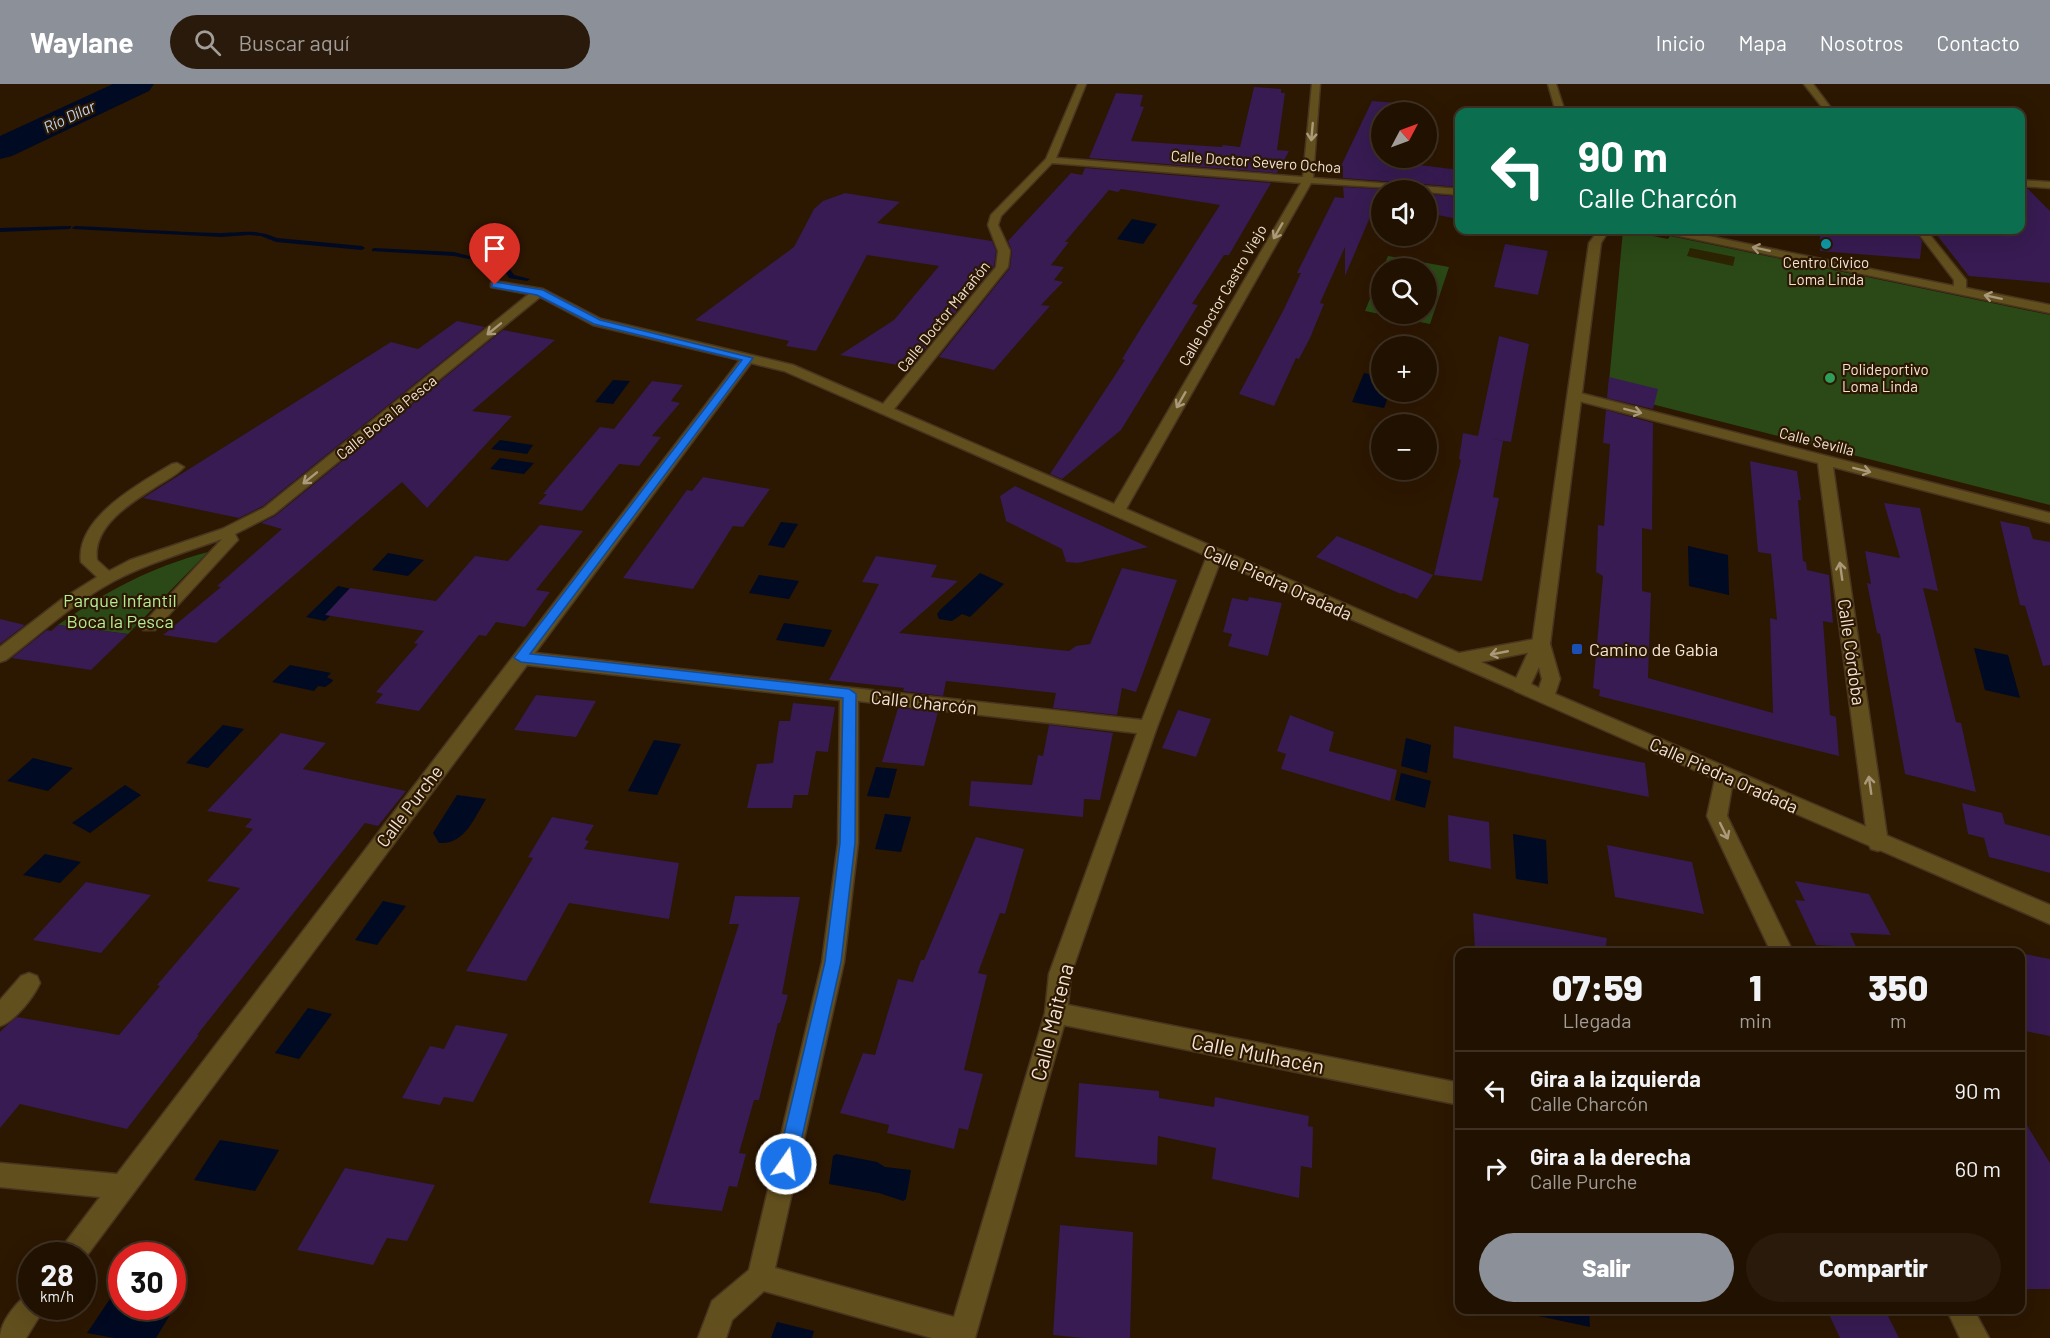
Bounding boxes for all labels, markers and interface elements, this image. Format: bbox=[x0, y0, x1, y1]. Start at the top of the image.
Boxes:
search box bbox=[170, 15, 590, 69]
text: Waylane bbox=[30, 25, 134, 59]
icon: search bbox=[191, 26, 224, 59]
text: Buscar aquí bbox=[239, 29, 349, 55]
text: Inicio bbox=[1656, 30, 1706, 55]
text: Mapa bbox=[1739, 30, 1787, 55]
text: Nosotros bbox=[1820, 30, 1903, 55]
text: Contacto bbox=[1936, 30, 2020, 55]
water label: Río Dílar bbox=[40, 95, 99, 136]
north arrow bbox=[1371, 102, 1437, 168]
map controls bbox=[1371, 102, 1437, 480]
one-way arrow bbox=[1306, 121, 1317, 141]
text: 90 m bbox=[1578, 130, 1668, 180]
icon: left bbox=[1479, 132, 1557, 210]
street label: Calle Doctor Severo Ochoa bbox=[1170, 146, 1342, 176]
button: sound bbox=[1371, 180, 1437, 246]
text: Calle Charcón bbox=[1578, 181, 1738, 213]
street label: Calle Doctor Castro Viejo bbox=[1174, 221, 1270, 369]
one-way arrow bbox=[1272, 222, 1284, 239]
pin bbox=[469, 223, 520, 285]
icon: arrive bbox=[478, 232, 511, 265]
marker: Centro Cívico Loma Linda bbox=[1819, 237, 1833, 251]
one-way arrow bbox=[1751, 243, 1771, 254]
place label: Centro Cívico Loma Linda bbox=[1783, 253, 1869, 288]
street label: Calle Doctor Marañón bbox=[893, 257, 993, 375]
button: search bbox=[1371, 258, 1437, 324]
one-way arrow bbox=[1983, 291, 2003, 302]
one-way arrow bbox=[486, 323, 502, 336]
button: + bbox=[1371, 336, 1437, 402]
place label: Polideportivo Loma Linda bbox=[1842, 360, 1929, 395]
street label: Calle Boca la Pesca bbox=[332, 371, 440, 463]
marker: Polideportivo Loma Linda bbox=[1823, 371, 1837, 385]
one-way arrow bbox=[1175, 391, 1187, 408]
one-way arrow bbox=[1623, 405, 1642, 417]
button: − bbox=[1371, 414, 1437, 480]
street label: Calle Sevilla bbox=[1778, 423, 1856, 459]
one-way arrow bbox=[1853, 464, 1872, 476]
one-way arrow bbox=[302, 472, 318, 485]
street label: Calle Piedra Oradada bbox=[1200, 539, 1356, 625]
one-way arrow bbox=[1835, 562, 1846, 582]
park label: Parque Infantil Boca la Pesca bbox=[63, 589, 177, 632]
street label: Calle Córdoba bbox=[1834, 597, 1870, 707]
place label: Camino de Gabia bbox=[1589, 638, 1718, 660]
marker: Camino de Gabia bbox=[1570, 642, 1584, 656]
one-way arrow bbox=[1489, 648, 1509, 659]
street label: Calle Charcón bbox=[870, 685, 978, 719]
street label: Calle Piedra Oradada bbox=[1646, 732, 1802, 818]
street label: Calle Purche bbox=[371, 761, 447, 851]
one-way arrow bbox=[1865, 776, 1876, 795]
one-way arrow bbox=[1719, 821, 1731, 839]
street label: Calle Maitena bbox=[1024, 961, 1078, 1083]
text: 07:59 bbox=[1552, 965, 1643, 1008]
text: 1 bbox=[1749, 965, 1762, 1008]
text: 350 bbox=[1868, 965, 1928, 1008]
text: Llegada bbox=[1563, 1008, 1631, 1032]
text: min bbox=[1739, 1008, 1772, 1032]
text: m bbox=[1890, 1008, 1907, 1032]
street label: Calle Mulhacén bbox=[1189, 1028, 1327, 1078]
text: Gira a la izquierda bbox=[1530, 1065, 1701, 1091]
icon: left bbox=[1479, 1074, 1512, 1107]
text: 90 m bbox=[1955, 1077, 2001, 1103]
text: Calle Charcón bbox=[1530, 1091, 1648, 1115]
position arrow bbox=[754, 1132, 818, 1196]
text: Gira a la derecha bbox=[1530, 1143, 1691, 1169]
icon: right bbox=[1479, 1152, 1512, 1185]
text: 60 m bbox=[1955, 1155, 2001, 1181]
text: Calle Purche bbox=[1530, 1169, 1638, 1193]
button: Salir bbox=[1479, 1233, 1734, 1302]
button: Compartir bbox=[1746, 1233, 2001, 1302]
speed limit sign: 30 bbox=[108, 1242, 186, 1320]
text: 28 bbox=[40, 1256, 74, 1292]
text: km/h bbox=[40, 1287, 74, 1305]

